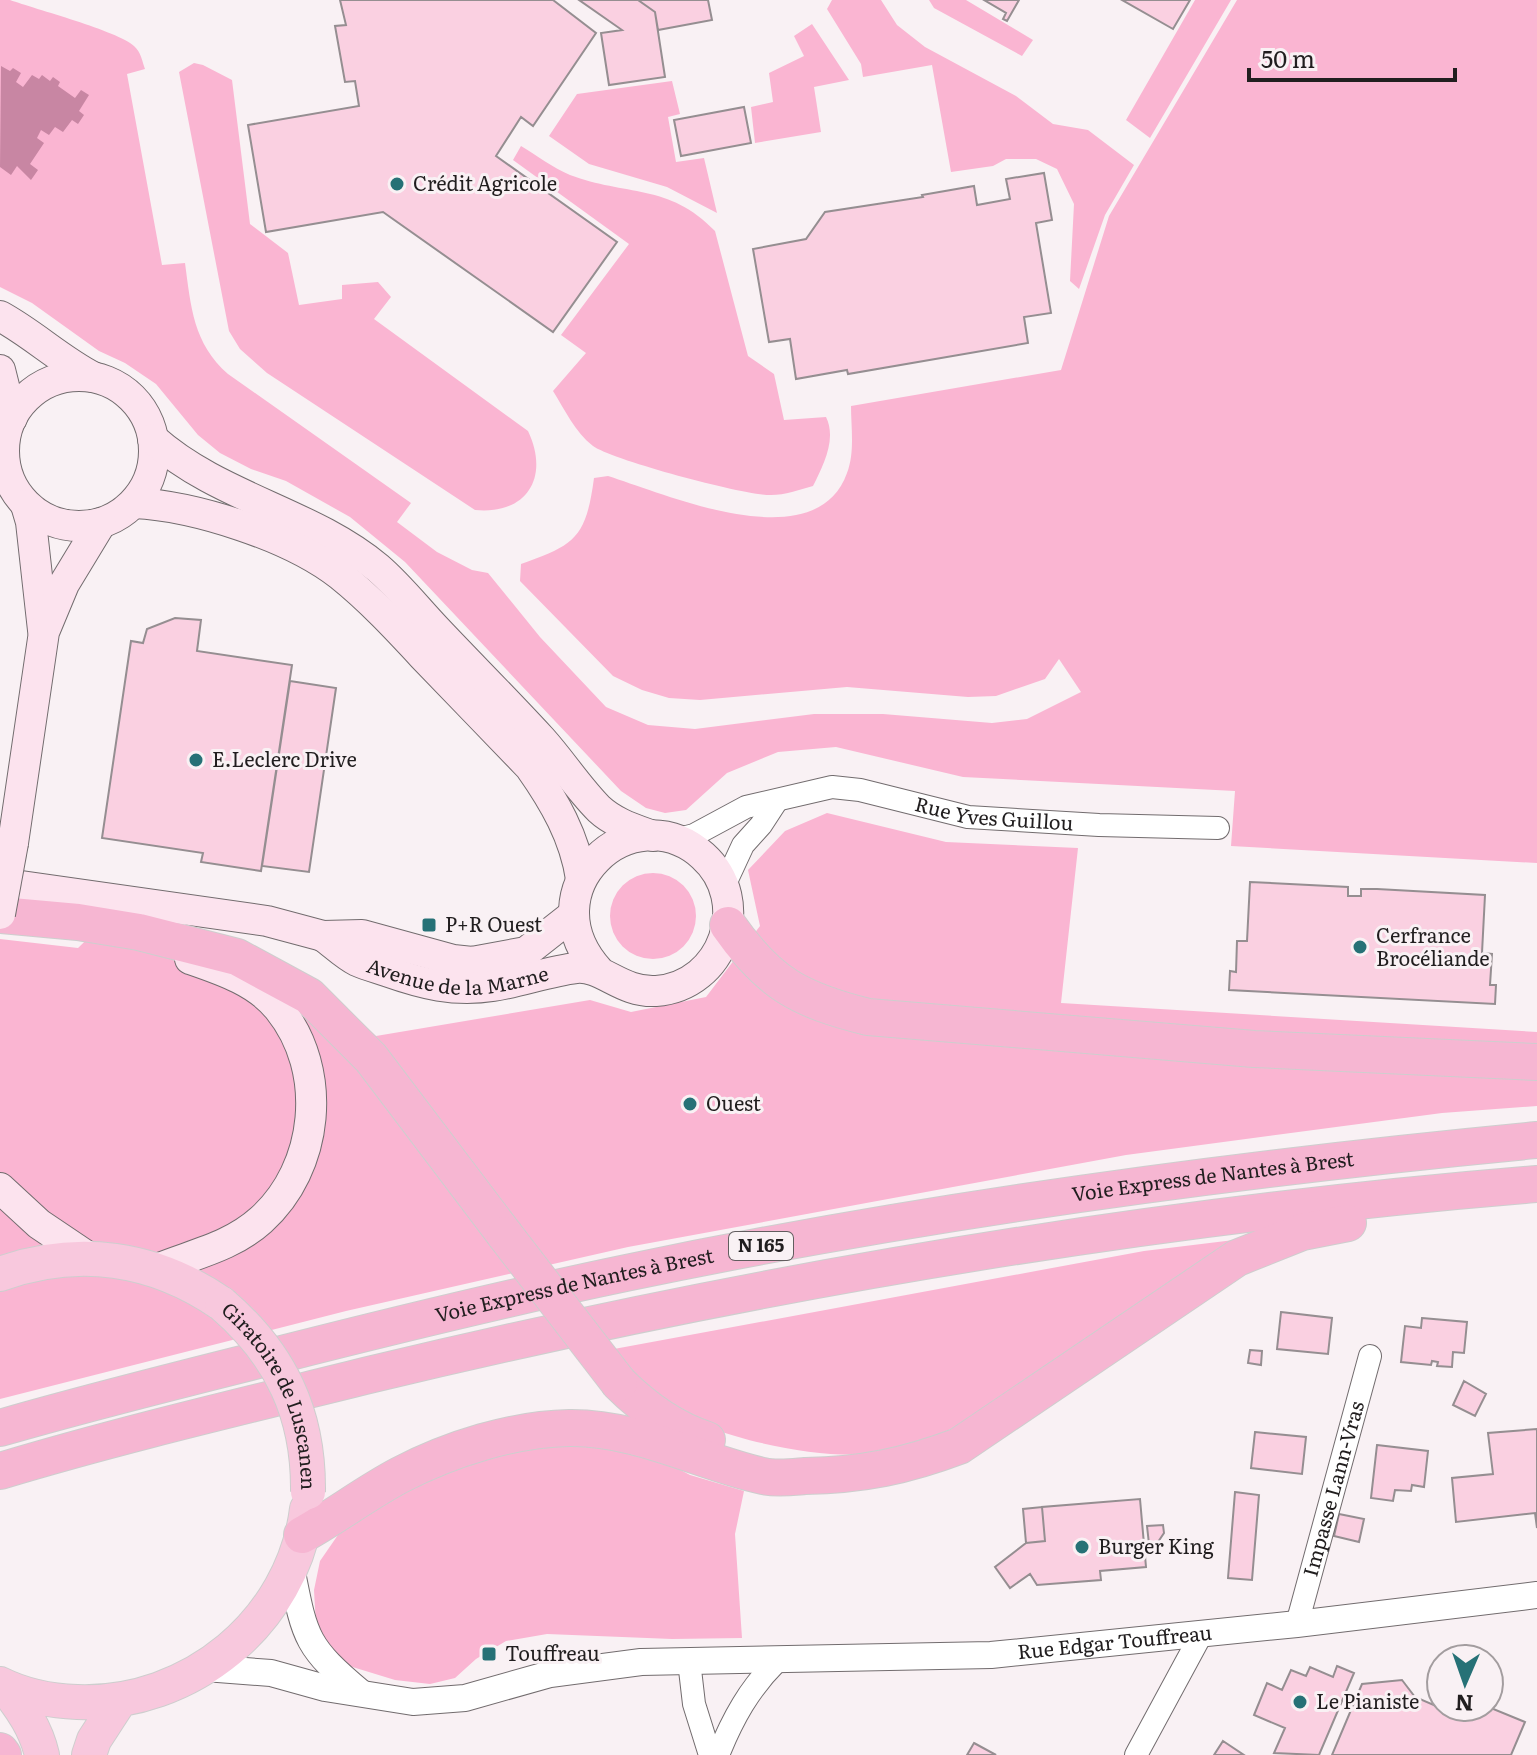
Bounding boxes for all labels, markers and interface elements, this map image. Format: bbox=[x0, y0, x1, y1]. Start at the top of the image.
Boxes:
scale bar bbox=[1249, 32, 1455, 82]
text: 50 m bbox=[1261, 40, 1315, 75]
place label: Crédit Agricole bbox=[413, 167, 557, 197]
marker: Crédit Agricole bbox=[388, 175, 406, 193]
place label: E.Leclerc Drive bbox=[212, 743, 357, 773]
marker: E.Leclerc Drive bbox=[187, 751, 205, 769]
street label: Rue Yves Guillou bbox=[912, 787, 1075, 836]
place label: P+R Ouest bbox=[445, 908, 542, 938]
marker: P+R Ouest bbox=[420, 916, 438, 934]
place label: Cerfrance Brocéliande bbox=[1376, 919, 1490, 972]
marker: Cerfrance Brocéliande bbox=[1351, 938, 1369, 956]
street label: Avenue de la Marne bbox=[363, 949, 551, 1001]
place label: Ouest bbox=[706, 1087, 761, 1117]
marker: Ouest bbox=[681, 1095, 699, 1113]
street label: Voie Express de Nantes à Brest bbox=[1070, 1142, 1355, 1208]
road number: N 165 bbox=[729, 1232, 793, 1260]
street label: Voie Express de Nantes à Brest bbox=[432, 1239, 716, 1329]
street label: Giratoire de Luscanen bbox=[216, 1294, 325, 1490]
street label: Impasse Lann-Vras bbox=[1294, 1397, 1370, 1580]
place label: Burger King bbox=[1098, 1530, 1215, 1560]
marker: Burger King bbox=[1073, 1538, 1091, 1556]
street label: Rue Edgar Touffreau bbox=[1016, 1616, 1214, 1665]
place label: Touffreau bbox=[505, 1637, 600, 1667]
north arrow bbox=[1425, 1643, 1505, 1723]
marker: Touffreau bbox=[480, 1645, 498, 1663]
place label: Le Pianiste bbox=[1316, 1685, 1420, 1715]
text: N bbox=[1454, 1688, 1474, 1721]
marker: Le Pianiste bbox=[1291, 1693, 1309, 1711]

